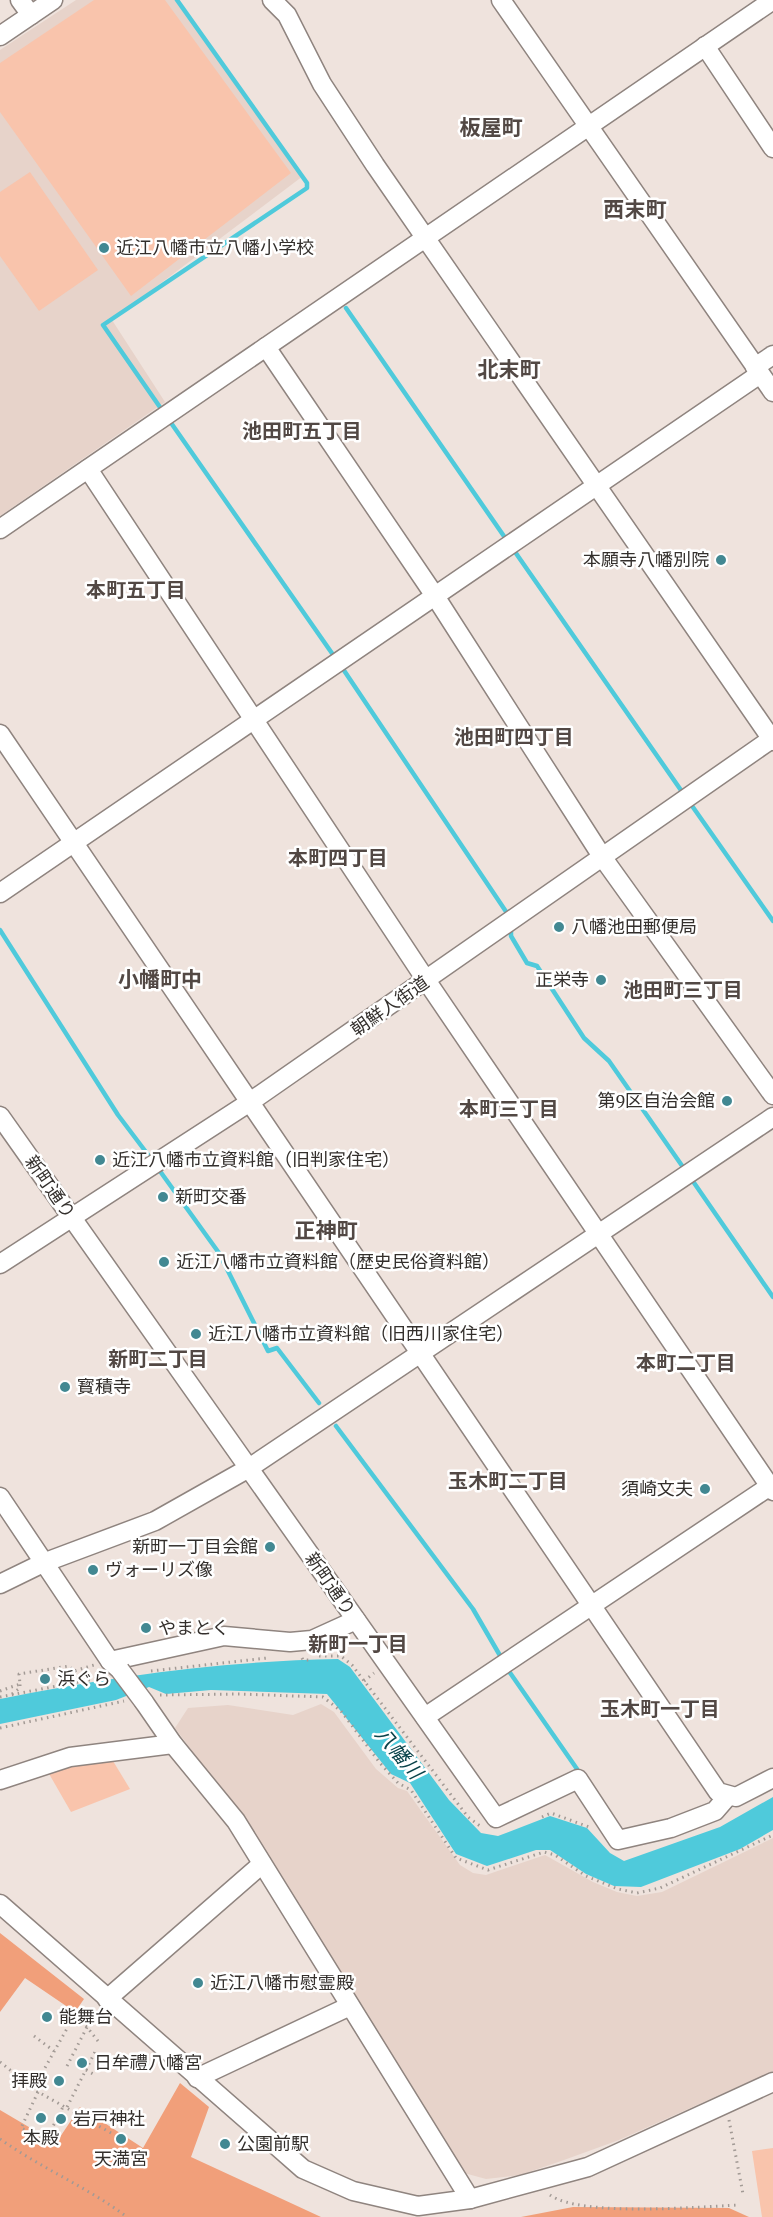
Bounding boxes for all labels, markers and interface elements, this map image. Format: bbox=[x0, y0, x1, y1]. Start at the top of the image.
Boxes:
district label: 板屋町 bbox=[460, 113, 523, 141]
district label: 西末町 bbox=[604, 195, 667, 223]
place label: 近江八幡市立八幡小学校 bbox=[116, 235, 314, 259]
marker: 近江八幡市立八幡小学校 bbox=[97, 241, 111, 255]
district label: 北末町 bbox=[478, 355, 541, 383]
district label: 池田町五丁目 bbox=[242, 417, 362, 444]
place label: 本願寺八幡別院 bbox=[583, 547, 709, 571]
marker: 本願寺八幡別院 bbox=[714, 553, 728, 567]
district label: 本町五丁目 bbox=[86, 576, 186, 603]
district label: 池田町四丁目 bbox=[454, 723, 574, 750]
district label: 本町四丁目 bbox=[288, 844, 388, 871]
place label: 八幡池田郵便局 bbox=[571, 914, 697, 938]
marker: 八幡池田郵便局 bbox=[552, 920, 566, 934]
district label: 小幡町中 bbox=[118, 965, 202, 993]
place label: 正栄寺 bbox=[535, 967, 589, 991]
street label: 朝鮮人街道 bbox=[346, 970, 433, 1041]
marker: 正栄寺 bbox=[594, 973, 608, 987]
district label: 池田町三丁目 bbox=[623, 976, 743, 1003]
place label: 第9区自治会館 bbox=[597, 1088, 715, 1112]
marker: 第9区自治会館 bbox=[720, 1094, 734, 1108]
district label: 本町三丁目 bbox=[459, 1095, 559, 1122]
place label: 近江八幡市立資料館（旧判家住宅） bbox=[112, 1147, 400, 1171]
street label: 新町通り bbox=[20, 1150, 81, 1223]
marker: 近江八幡市立資料館（旧判家住宅） bbox=[93, 1153, 107, 1167]
place label: 新町交番 bbox=[175, 1184, 247, 1208]
marker: 新町交番 bbox=[156, 1190, 170, 1204]
district label: 正神町 bbox=[295, 1216, 358, 1244]
place label: 近江八幡市立資料館（歴史民俗資料館） bbox=[176, 1249, 500, 1273]
marker: 近江八幡市立資料館（歴史民俗資料館） bbox=[157, 1255, 171, 1269]
place label: 近江八幡市立資料館（旧西川家住宅） bbox=[208, 1321, 514, 1345]
marker: 近江八幡市立資料館（旧西川家住宅） bbox=[189, 1327, 203, 1341]
district label: 新町二丁目 bbox=[108, 1345, 208, 1372]
district label: 本町二丁目 bbox=[636, 1349, 736, 1376]
place label: 寳積寺 bbox=[77, 1374, 131, 1398]
marker: 寳積寺 bbox=[58, 1380, 72, 1394]
district label: 玉木町二丁目 bbox=[448, 1467, 568, 1494]
place label: 須崎文夫 bbox=[621, 1476, 693, 1500]
marker: 須崎文夫 bbox=[698, 1482, 712, 1496]
place label: 新町一丁目会館 bbox=[132, 1534, 258, 1558]
marker: 新町一丁目会館 bbox=[263, 1540, 277, 1554]
street label: 新町通り bbox=[300, 1547, 361, 1620]
place label: ヴォーリズ像 bbox=[105, 1557, 213, 1581]
marker: ヴォーリズ像 bbox=[86, 1563, 100, 1577]
place label: やまとく bbox=[158, 1615, 229, 1639]
marker: やまとく bbox=[139, 1621, 153, 1635]
district label: 新町一丁目 bbox=[308, 1630, 408, 1657]
place label: 浜ぐら bbox=[57, 1666, 111, 1690]
marker: 浜ぐら bbox=[38, 1672, 52, 1686]
district label: 玉木町一丁目 bbox=[600, 1695, 720, 1722]
water label: 八幡川 bbox=[370, 1721, 430, 1786]
place label: 近江八幡市慰霊殿 bbox=[210, 1970, 354, 1994]
marker: 近江八幡市慰霊殿 bbox=[191, 1976, 205, 1990]
place label: 能舞台 bbox=[59, 2004, 113, 2028]
marker: 能舞台 bbox=[40, 2010, 54, 2024]
place label: 日牟禮八幡宮 bbox=[94, 2050, 202, 2074]
marker: 日牟禮八幡宮 bbox=[75, 2056, 89, 2070]
place label: 拝殿 bbox=[11, 2068, 47, 2092]
marker: 拝殿 bbox=[52, 2074, 66, 2088]
place label: 岩戸神社 bbox=[73, 2106, 145, 2130]
marker: 本殿 bbox=[34, 2111, 48, 2125]
marker: 岩戸神社 bbox=[54, 2112, 68, 2126]
place label: 本殿 bbox=[23, 2125, 59, 2149]
place label: 公園前駅 bbox=[237, 2131, 309, 2155]
marker: 天満宮 bbox=[114, 2132, 128, 2146]
marker: 公園前駅 bbox=[218, 2137, 232, 2151]
place label: 天満宮 bbox=[94, 2146, 148, 2170]

